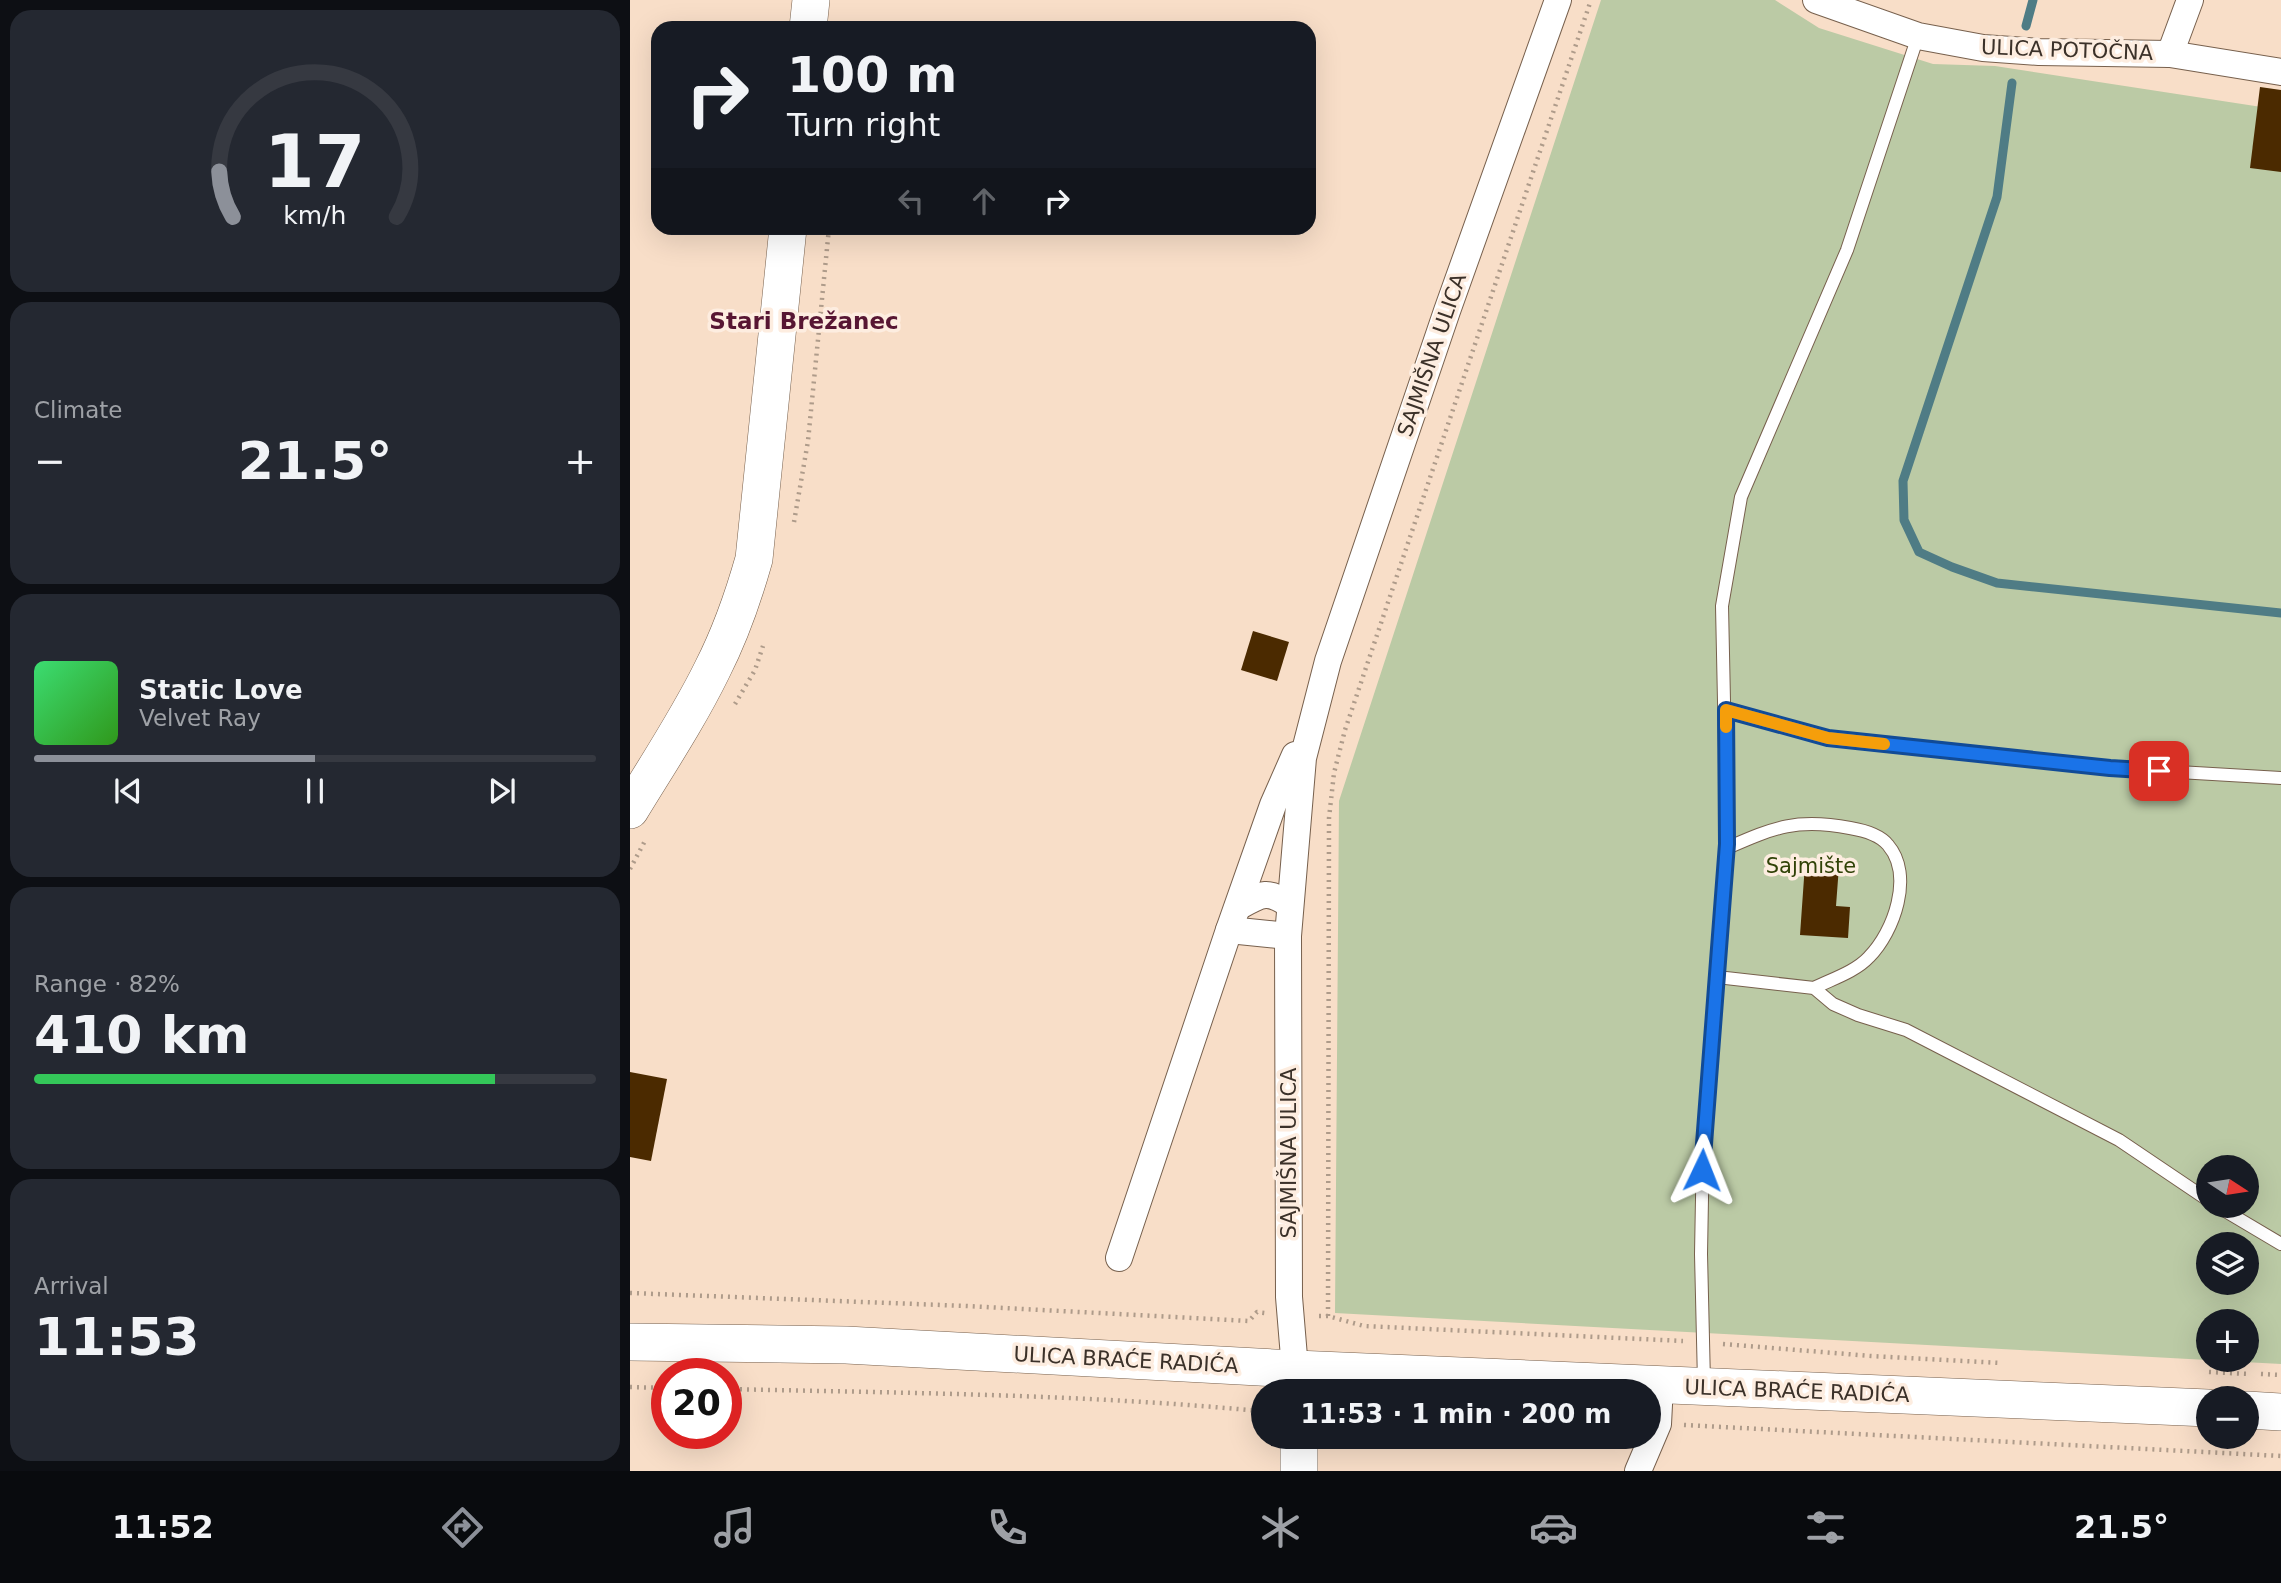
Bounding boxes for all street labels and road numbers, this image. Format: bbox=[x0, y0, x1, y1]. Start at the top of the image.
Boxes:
street label: ULICA POTOČNA bbox=[1981, 34, 2154, 65]
street label: SAJMIŠNA ULICA bbox=[1392, 269, 1471, 440]
street label: SAJMIŠNA ULICA bbox=[1276, 1067, 1301, 1238]
street label: ULICA BRAĆE RADIĆA bbox=[1013, 1341, 1240, 1378]
street label: ULICA BRAĆE RADIĆA bbox=[1684, 1374, 1911, 1407]

